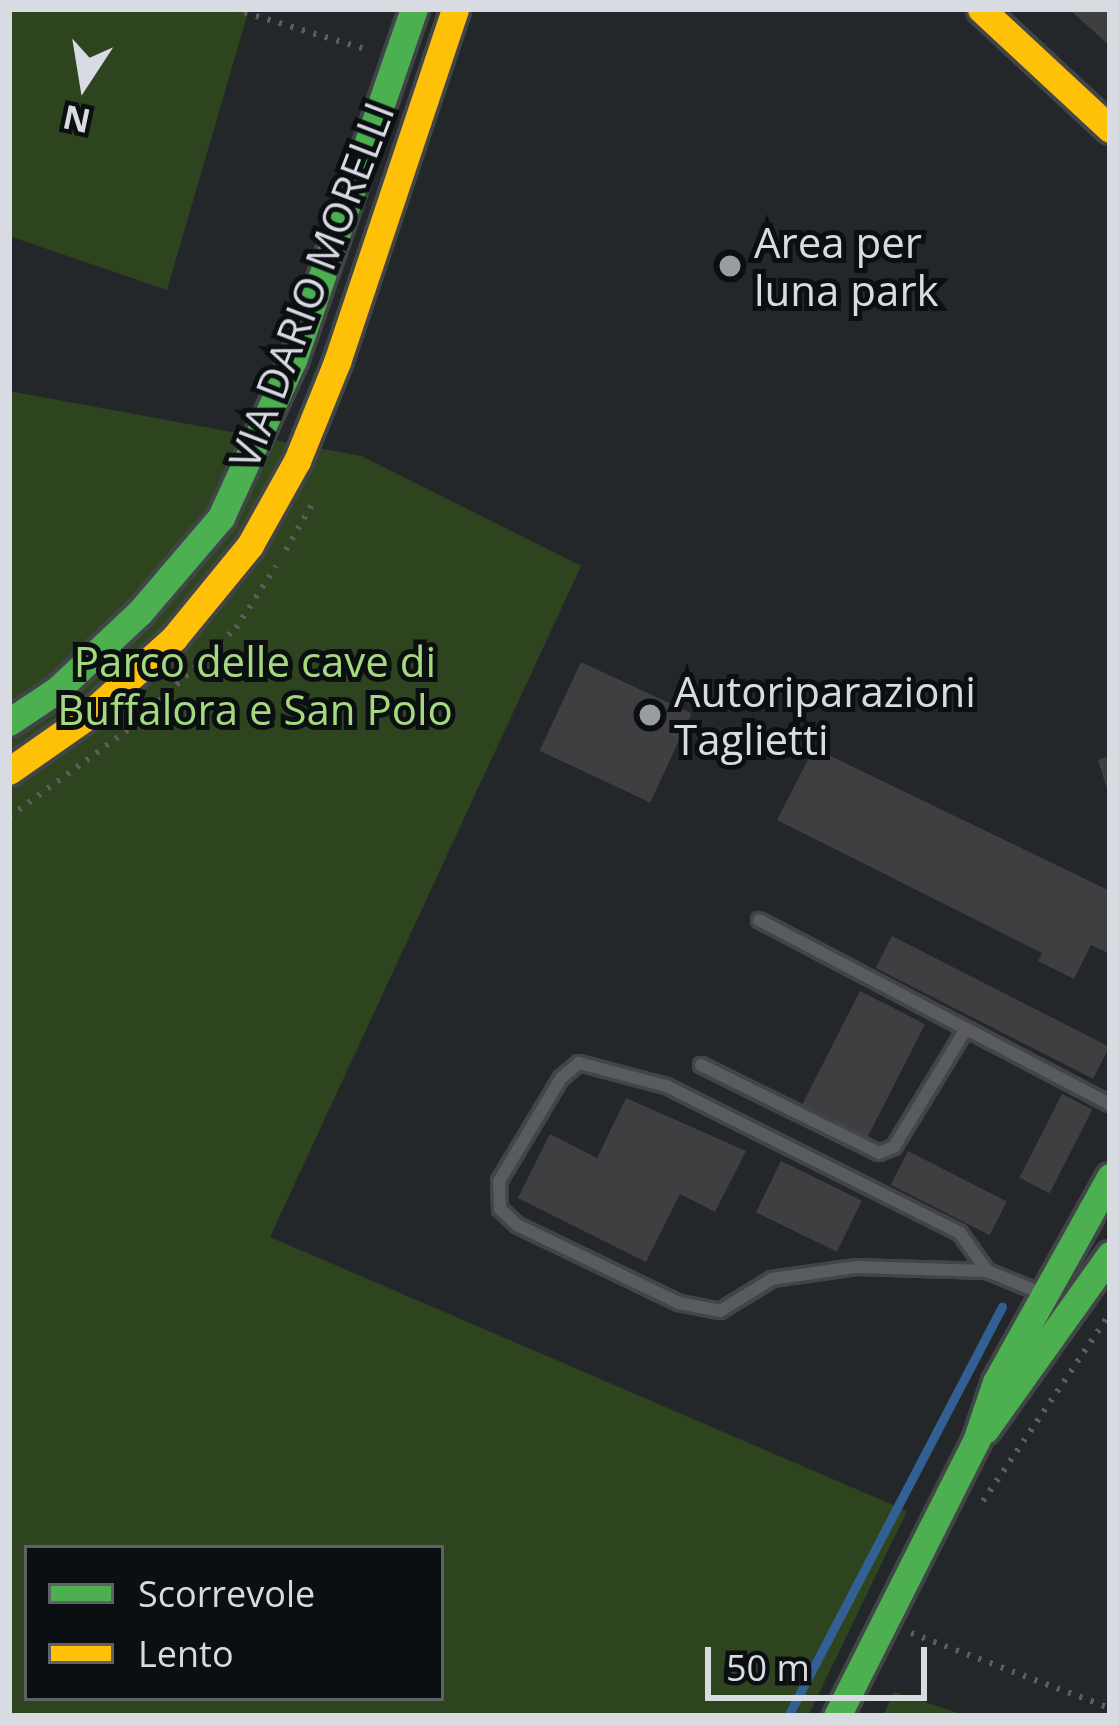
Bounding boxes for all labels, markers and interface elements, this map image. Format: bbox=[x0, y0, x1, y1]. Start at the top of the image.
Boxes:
north arrow bbox=[24, 24, 144, 144]
text: N bbox=[59, 95, 94, 145]
street label: VIA DARIO MORELLI bbox=[218, 95, 404, 475]
place label: Area per luna park bbox=[754, 217, 939, 316]
marker: Area per luna park bbox=[717, 253, 743, 279]
park label: Parco delle cave di Buffalora e San Polo bbox=[57, 636, 453, 734]
place label: Autoriparazioni Taglietti bbox=[674, 666, 976, 764]
marker: Autoriparazioni Taglietti bbox=[637, 702, 663, 728]
legend bbox=[24, 1545, 444, 1701]
text: Scorrevole bbox=[138, 1569, 315, 1618]
scale bar bbox=[711, 1623, 933, 1697]
text: Lento bbox=[138, 1629, 234, 1678]
text: 50 m bbox=[726, 1643, 810, 1692]

